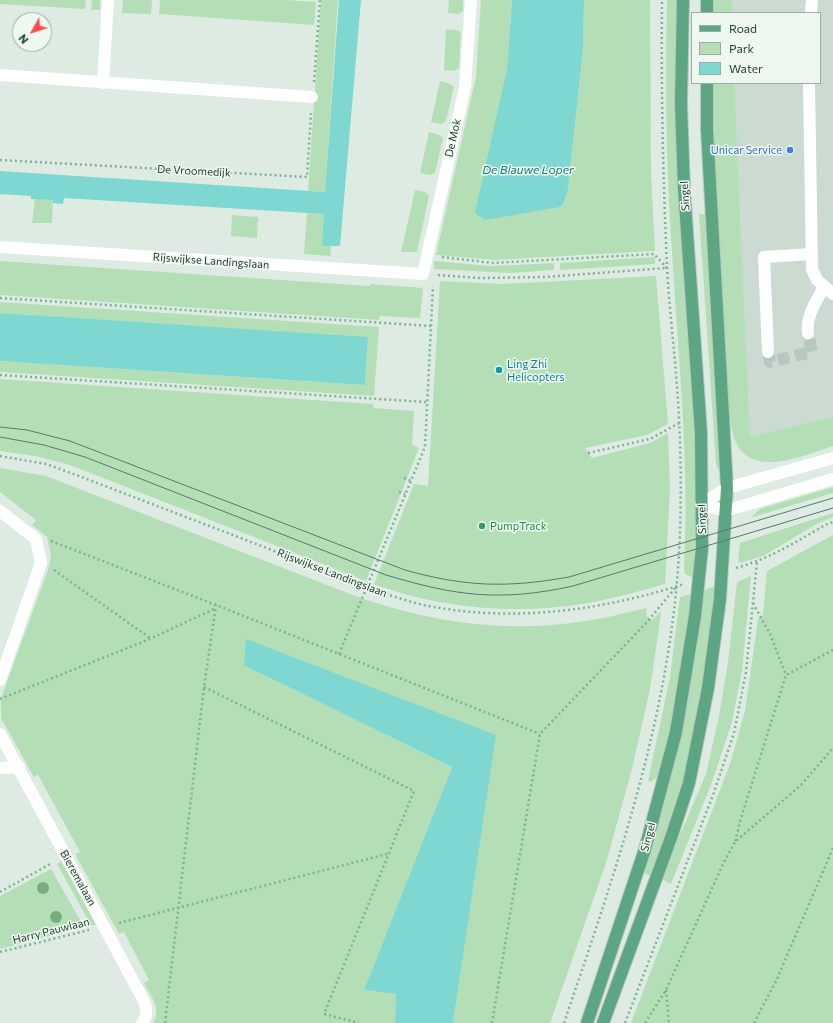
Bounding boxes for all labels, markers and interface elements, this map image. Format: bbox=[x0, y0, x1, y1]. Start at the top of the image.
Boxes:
north arrow bbox=[12, 12, 52, 52]
legend bbox=[691, 12, 821, 84]
text: Road bbox=[729, 21, 757, 35]
text: N bbox=[15, 32, 31, 47]
text: Park bbox=[729, 41, 754, 55]
text: Water bbox=[729, 61, 763, 75]
street label: De Mok bbox=[442, 117, 464, 159]
place label: Unicar Service bbox=[711, 143, 782, 157]
marker: Unicar Service bbox=[785, 145, 795, 155]
street label: De Vroomedijk bbox=[157, 162, 231, 180]
water label: De Blauwe Loper bbox=[482, 163, 574, 177]
street label: Singel bbox=[678, 181, 692, 211]
street label: Rijswijkse Landingslaan bbox=[152, 250, 270, 272]
place label: Ling Zhi Helicopters bbox=[507, 357, 565, 383]
marker: Ling Zhi Helicopters bbox=[494, 365, 504, 375]
street label: Singel bbox=[695, 504, 709, 534]
place label: PumpTrack bbox=[490, 519, 547, 533]
marker: PumpTrack bbox=[477, 521, 487, 531]
street label: Rijswijkse Landingslaan bbox=[275, 546, 389, 600]
street label: Singel bbox=[638, 821, 658, 853]
street label: Bieremalaan bbox=[57, 848, 99, 908]
street label: Harry Pauwlaan bbox=[11, 915, 91, 947]

